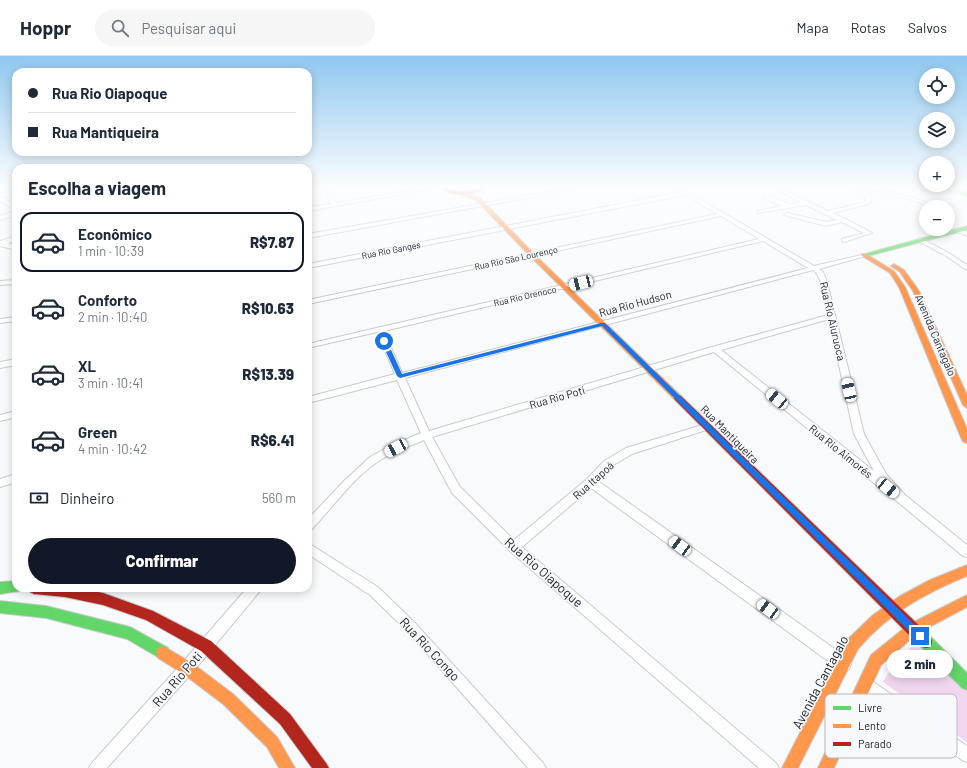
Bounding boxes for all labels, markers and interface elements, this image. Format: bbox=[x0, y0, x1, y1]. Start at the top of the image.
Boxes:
search box bbox=[95, 10, 375, 46]
text: Hoppr bbox=[20, 16, 71, 39]
icon: search bbox=[109, 17, 131, 39]
text: Pesquisar aqui bbox=[141, 19, 236, 37]
text: Mapa bbox=[797, 19, 829, 36]
text: Rotas bbox=[851, 19, 886, 36]
text: Salvos bbox=[908, 19, 947, 36]
map controls bbox=[919, 68, 955, 236]
button: locate bbox=[919, 68, 955, 104]
text: Rua Rio Oiapoque bbox=[52, 84, 167, 102]
button: layers bbox=[919, 112, 955, 148]
text: Rua Mantiqueira bbox=[52, 123, 159, 141]
button: + bbox=[919, 156, 955, 192]
text: Escolha a viagem bbox=[28, 177, 166, 199]
button: − bbox=[919, 200, 955, 236]
icon: car bbox=[30, 224, 66, 260]
text: Econômico bbox=[78, 225, 152, 243]
text: R$7.87 bbox=[250, 233, 294, 251]
street label: Rua Rio Ganges bbox=[360, 239, 422, 261]
text: 1 min · 10:39 bbox=[78, 243, 144, 259]
street label: Rua Rio São Lourenço bbox=[473, 244, 559, 272]
car bbox=[568, 274, 594, 292]
street label: Rua Rio Aiuruoca bbox=[818, 280, 848, 362]
street label: Rua Rio Orenoco bbox=[493, 283, 558, 309]
street label: Rua Rio Hudson bbox=[597, 287, 673, 319]
icon: car bbox=[30, 290, 66, 326]
text: Conforto bbox=[78, 291, 137, 309]
street label: Avenida Cantagalo bbox=[913, 292, 959, 378]
text: R$10.63 bbox=[242, 299, 294, 317]
text: 2 min · 10:40 bbox=[78, 309, 147, 325]
route start bbox=[375, 332, 393, 350]
icon: car bbox=[30, 356, 66, 392]
text: XL bbox=[78, 357, 96, 375]
text: R$13.39 bbox=[242, 365, 294, 383]
text: 3 min · 10:41 bbox=[78, 375, 143, 391]
car bbox=[840, 377, 858, 403]
street label: Rua Rio Poti bbox=[528, 383, 586, 411]
car bbox=[764, 387, 790, 411]
street label: Rua Mantiqueira bbox=[698, 402, 762, 466]
icon: car bbox=[30, 422, 66, 458]
street label: Rua Rio Aimorés bbox=[807, 422, 875, 480]
text: Green bbox=[78, 423, 117, 441]
text: R$6.41 bbox=[251, 431, 294, 449]
car bbox=[383, 437, 409, 459]
text: 4 min · 10:42 bbox=[78, 441, 147, 457]
street label: Rua Itapoá bbox=[570, 458, 616, 502]
car bbox=[875, 476, 901, 500]
icon: cash bbox=[28, 487, 50, 509]
text: Dinheiro bbox=[60, 489, 115, 507]
text: 560 m bbox=[262, 490, 296, 506]
street label: Rua Rio Oiapoque bbox=[502, 534, 586, 610]
car bbox=[667, 534, 693, 558]
button: Confirmar bbox=[28, 538, 296, 584]
car bbox=[755, 597, 781, 621]
street label: Rua Rio Congo bbox=[396, 614, 464, 684]
route end bbox=[911, 627, 929, 645]
street label: Avenida Cantagalo bbox=[789, 633, 851, 731]
street label: Rua Rio Poti bbox=[149, 648, 205, 710]
callout: 2 min bbox=[887, 650, 953, 678]
text: 2 min bbox=[904, 656, 936, 672]
legend bbox=[825, 694, 957, 758]
text: Livre bbox=[858, 701, 882, 714]
text: Lento bbox=[858, 719, 886, 732]
text: Parado bbox=[858, 737, 892, 750]

